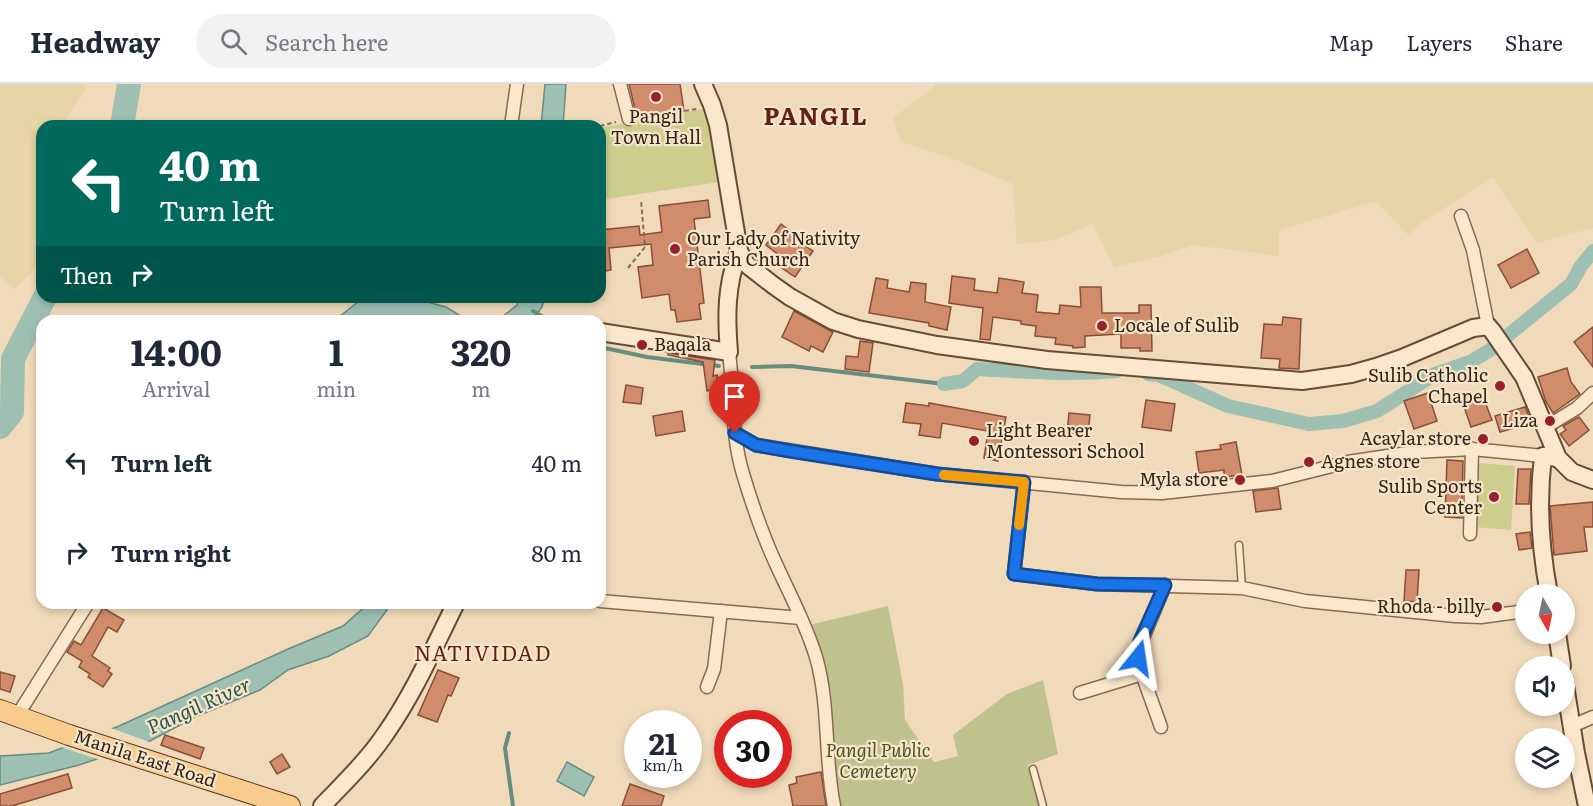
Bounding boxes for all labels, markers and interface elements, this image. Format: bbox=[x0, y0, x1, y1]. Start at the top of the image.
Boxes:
search box bbox=[196, 14, 616, 68]
text: Headway bbox=[30, 20, 160, 62]
icon: search bbox=[217, 25, 250, 58]
text: Search here bbox=[265, 25, 388, 58]
text: Map bbox=[1329, 26, 1374, 57]
text: Layers bbox=[1407, 26, 1472, 57]
text: Share bbox=[1505, 26, 1563, 57]
marker: Pangil Town Hall bbox=[649, 90, 663, 104]
district label: PANGIL bbox=[764, 97, 868, 132]
place label: Pangil Town Hall bbox=[611, 102, 701, 150]
text: 40 m bbox=[159, 132, 260, 194]
icon: left bbox=[60, 144, 138, 222]
text: Turn left bbox=[159, 189, 274, 229]
place label: Our Lady of Nativity Parish Church bbox=[687, 224, 861, 272]
marker: Our Lady of Nativity Parish Church bbox=[668, 242, 682, 256]
text: Then bbox=[60, 258, 113, 291]
icon: right bbox=[125, 258, 158, 291]
place label: Locale of Sulib bbox=[1114, 311, 1239, 338]
marker: Locale of Sulib bbox=[1095, 319, 1109, 333]
text: 14:00 bbox=[131, 324, 222, 377]
text: 1 bbox=[329, 324, 344, 377]
text: 320 bbox=[450, 324, 511, 377]
place label: Baqala bbox=[654, 330, 712, 357]
marker: Baqala bbox=[635, 338, 649, 352]
place label: Sulib Catholic Chapel bbox=[1368, 361, 1488, 409]
pin bbox=[709, 371, 760, 433]
text: Arrival bbox=[142, 373, 210, 403]
text: min bbox=[317, 373, 356, 403]
text: m bbox=[471, 373, 491, 403]
marker: Sulib Catholic Chapel bbox=[1493, 379, 1507, 393]
icon: arrive bbox=[718, 380, 751, 413]
place label: Liza bbox=[1502, 406, 1538, 433]
marker: Liza bbox=[1543, 414, 1557, 428]
place label: Light Bearer Montessori School bbox=[986, 416, 1145, 464]
place label: Acaylar store bbox=[1359, 424, 1471, 451]
marker: Acaylar store bbox=[1476, 432, 1490, 446]
marker: Light Bearer Montessori School bbox=[967, 434, 981, 448]
icon: left bbox=[60, 446, 93, 479]
text: Turn left bbox=[111, 446, 212, 479]
text: 40 m bbox=[531, 446, 582, 479]
place label: Agnes store bbox=[1321, 447, 1420, 474]
marker: Agnes store bbox=[1302, 455, 1316, 469]
place label: Myla store bbox=[1139, 465, 1228, 492]
place label: Sulib Sports Center bbox=[1378, 472, 1482, 520]
marker: Myla store bbox=[1233, 473, 1247, 487]
marker: Sulib Sports Center bbox=[1487, 490, 1501, 504]
icon: right bbox=[60, 536, 93, 569]
text: Turn right bbox=[111, 536, 231, 569]
text: 80 m bbox=[531, 536, 582, 569]
north arrow bbox=[1515, 584, 1575, 644]
map controls bbox=[1515, 584, 1575, 788]
place label: Rhoda - billy bbox=[1377, 592, 1486, 619]
marker: Rhoda - billy bbox=[1490, 600, 1504, 614]
position arrow bbox=[1106, 626, 1170, 690]
district label: NATIVIDAD bbox=[414, 636, 552, 667]
button: sound bbox=[1515, 656, 1575, 716]
water label: Pangil River bbox=[141, 668, 255, 740]
speed limit sign: 30 bbox=[714, 710, 792, 788]
text: 21 bbox=[649, 720, 677, 764]
street label: Manila East Road bbox=[71, 722, 220, 793]
button: layers bbox=[1515, 728, 1575, 788]
park label: Pangil Public Cemetery bbox=[825, 736, 931, 784]
text: km/h bbox=[643, 753, 683, 776]

